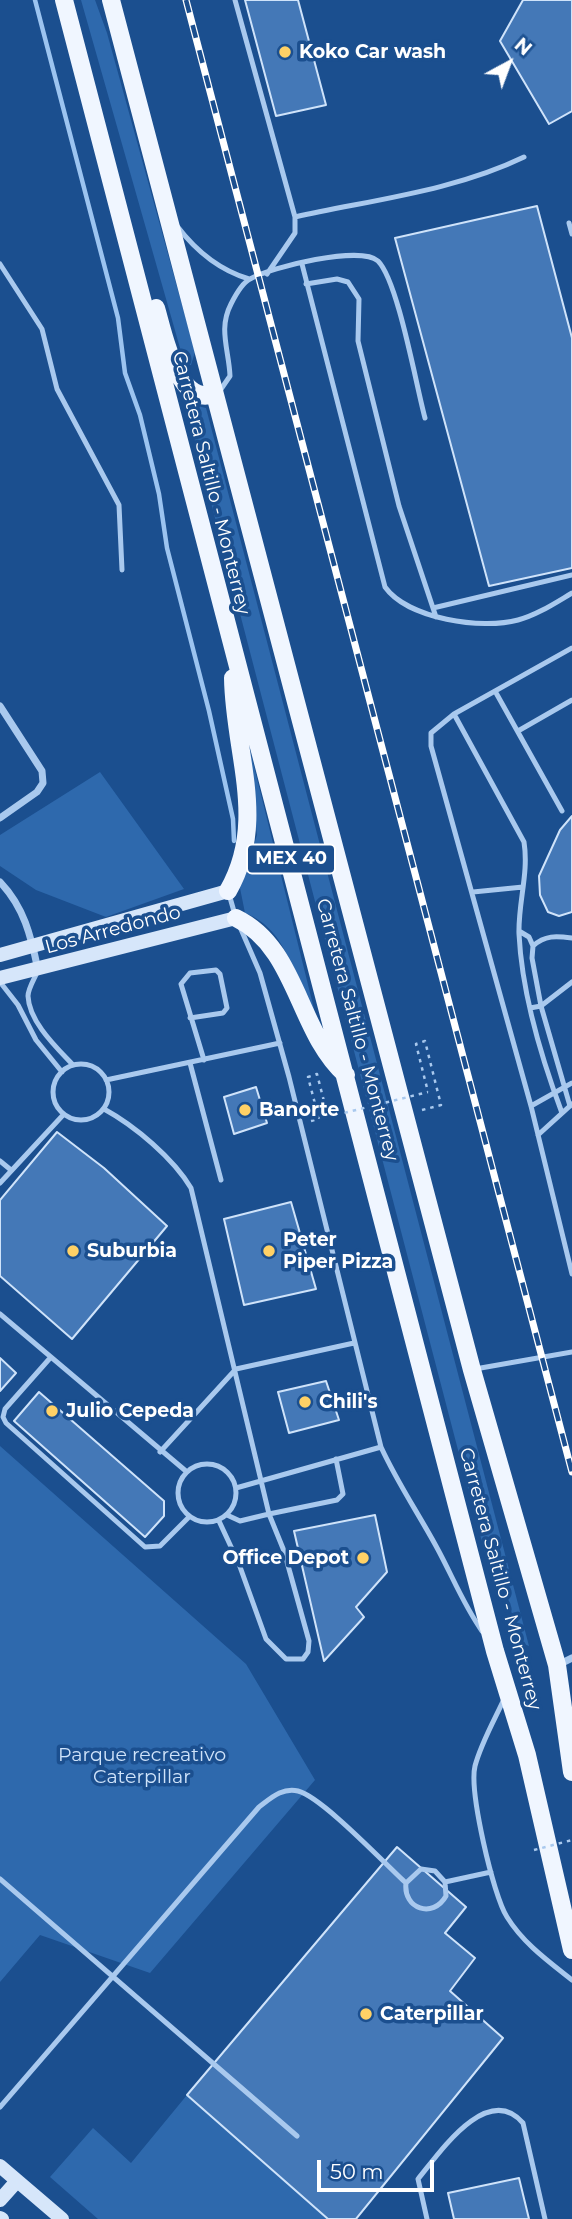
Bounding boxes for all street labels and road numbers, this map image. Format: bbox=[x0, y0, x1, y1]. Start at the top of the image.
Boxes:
street label: Carretera Saltillo - Monterrey bbox=[167, 349, 255, 617]
road number: MEX 40 bbox=[247, 844, 335, 874]
street label: Carretera Saltillo - Monterrey bbox=[311, 896, 403, 1164]
street label: Los Arredondo bbox=[43, 901, 183, 959]
street label: Carretera Saltillo - Monterrey bbox=[454, 1445, 546, 1713]

